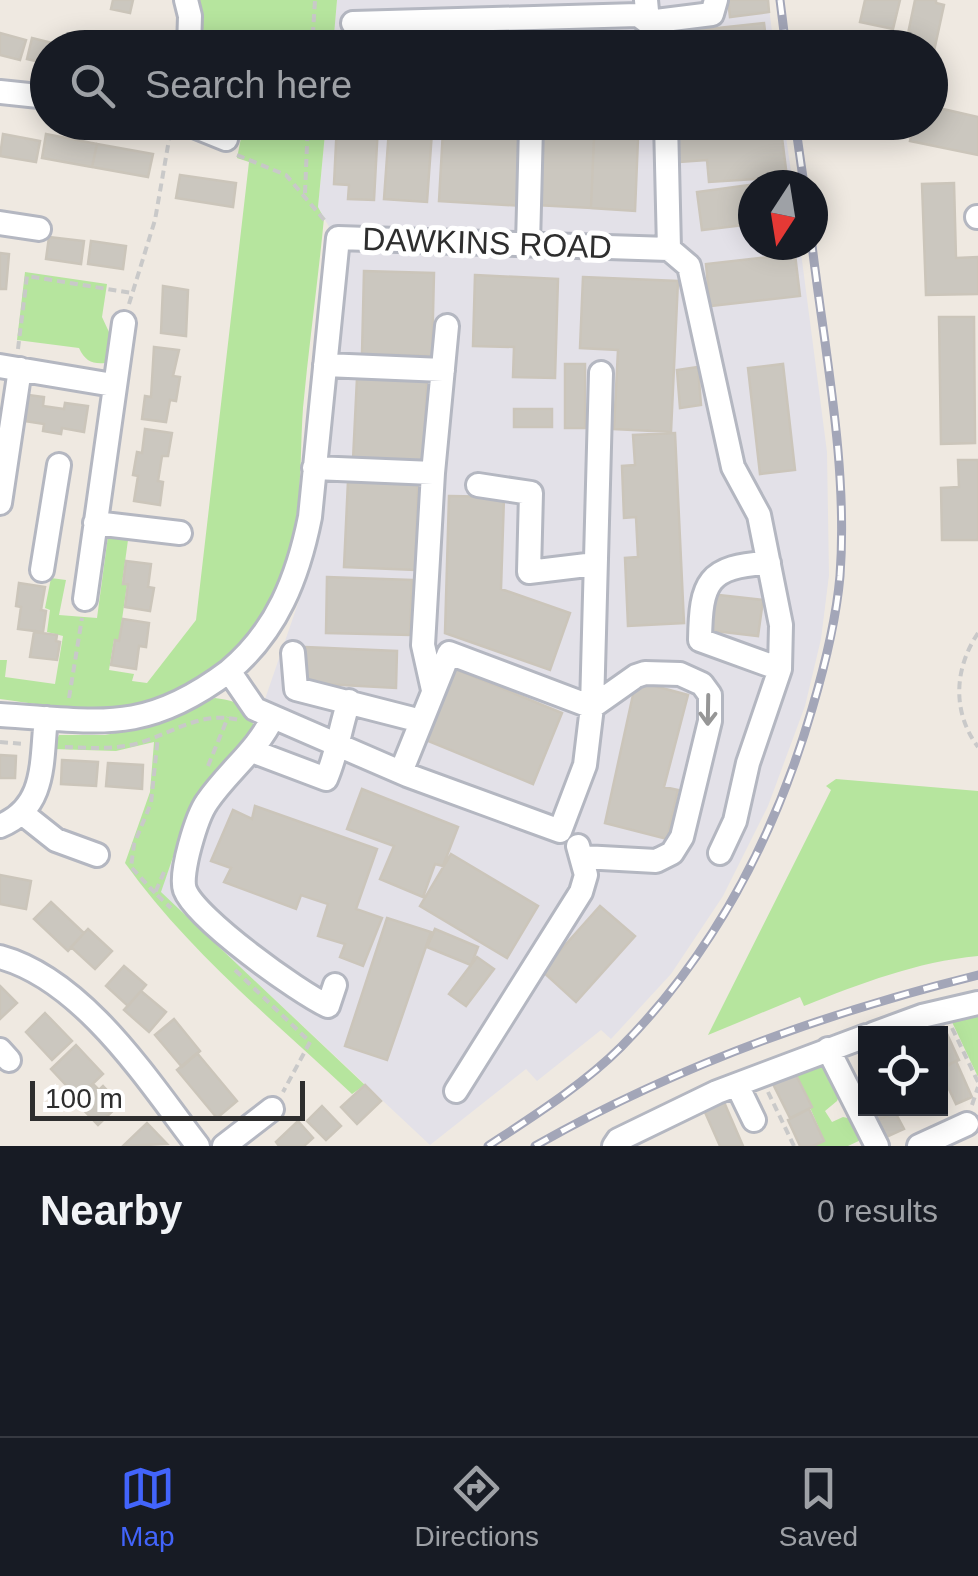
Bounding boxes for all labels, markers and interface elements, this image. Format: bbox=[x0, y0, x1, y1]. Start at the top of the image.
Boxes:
search box bbox=[30, 30, 948, 140]
icon: search bbox=[65, 58, 120, 113]
text: Search here bbox=[145, 64, 352, 106]
north arrow bbox=[738, 170, 828, 260]
street label: DAWKINS ROAD bbox=[362, 221, 612, 265]
one-way arrow bbox=[699, 693, 718, 726]
map controls bbox=[858, 1026, 948, 1116]
button: locate bbox=[858, 1026, 948, 1116]
scale bar bbox=[30, 1076, 305, 1120]
text: 100 m bbox=[45, 1083, 123, 1114]
text: Nearby bbox=[40, 1187, 182, 1234]
text: 0 results bbox=[817, 1193, 938, 1229]
tab: Map bbox=[120, 1461, 175, 1553]
tab: Directions bbox=[415, 1461, 539, 1553]
tab: Saved bbox=[779, 1461, 858, 1553]

